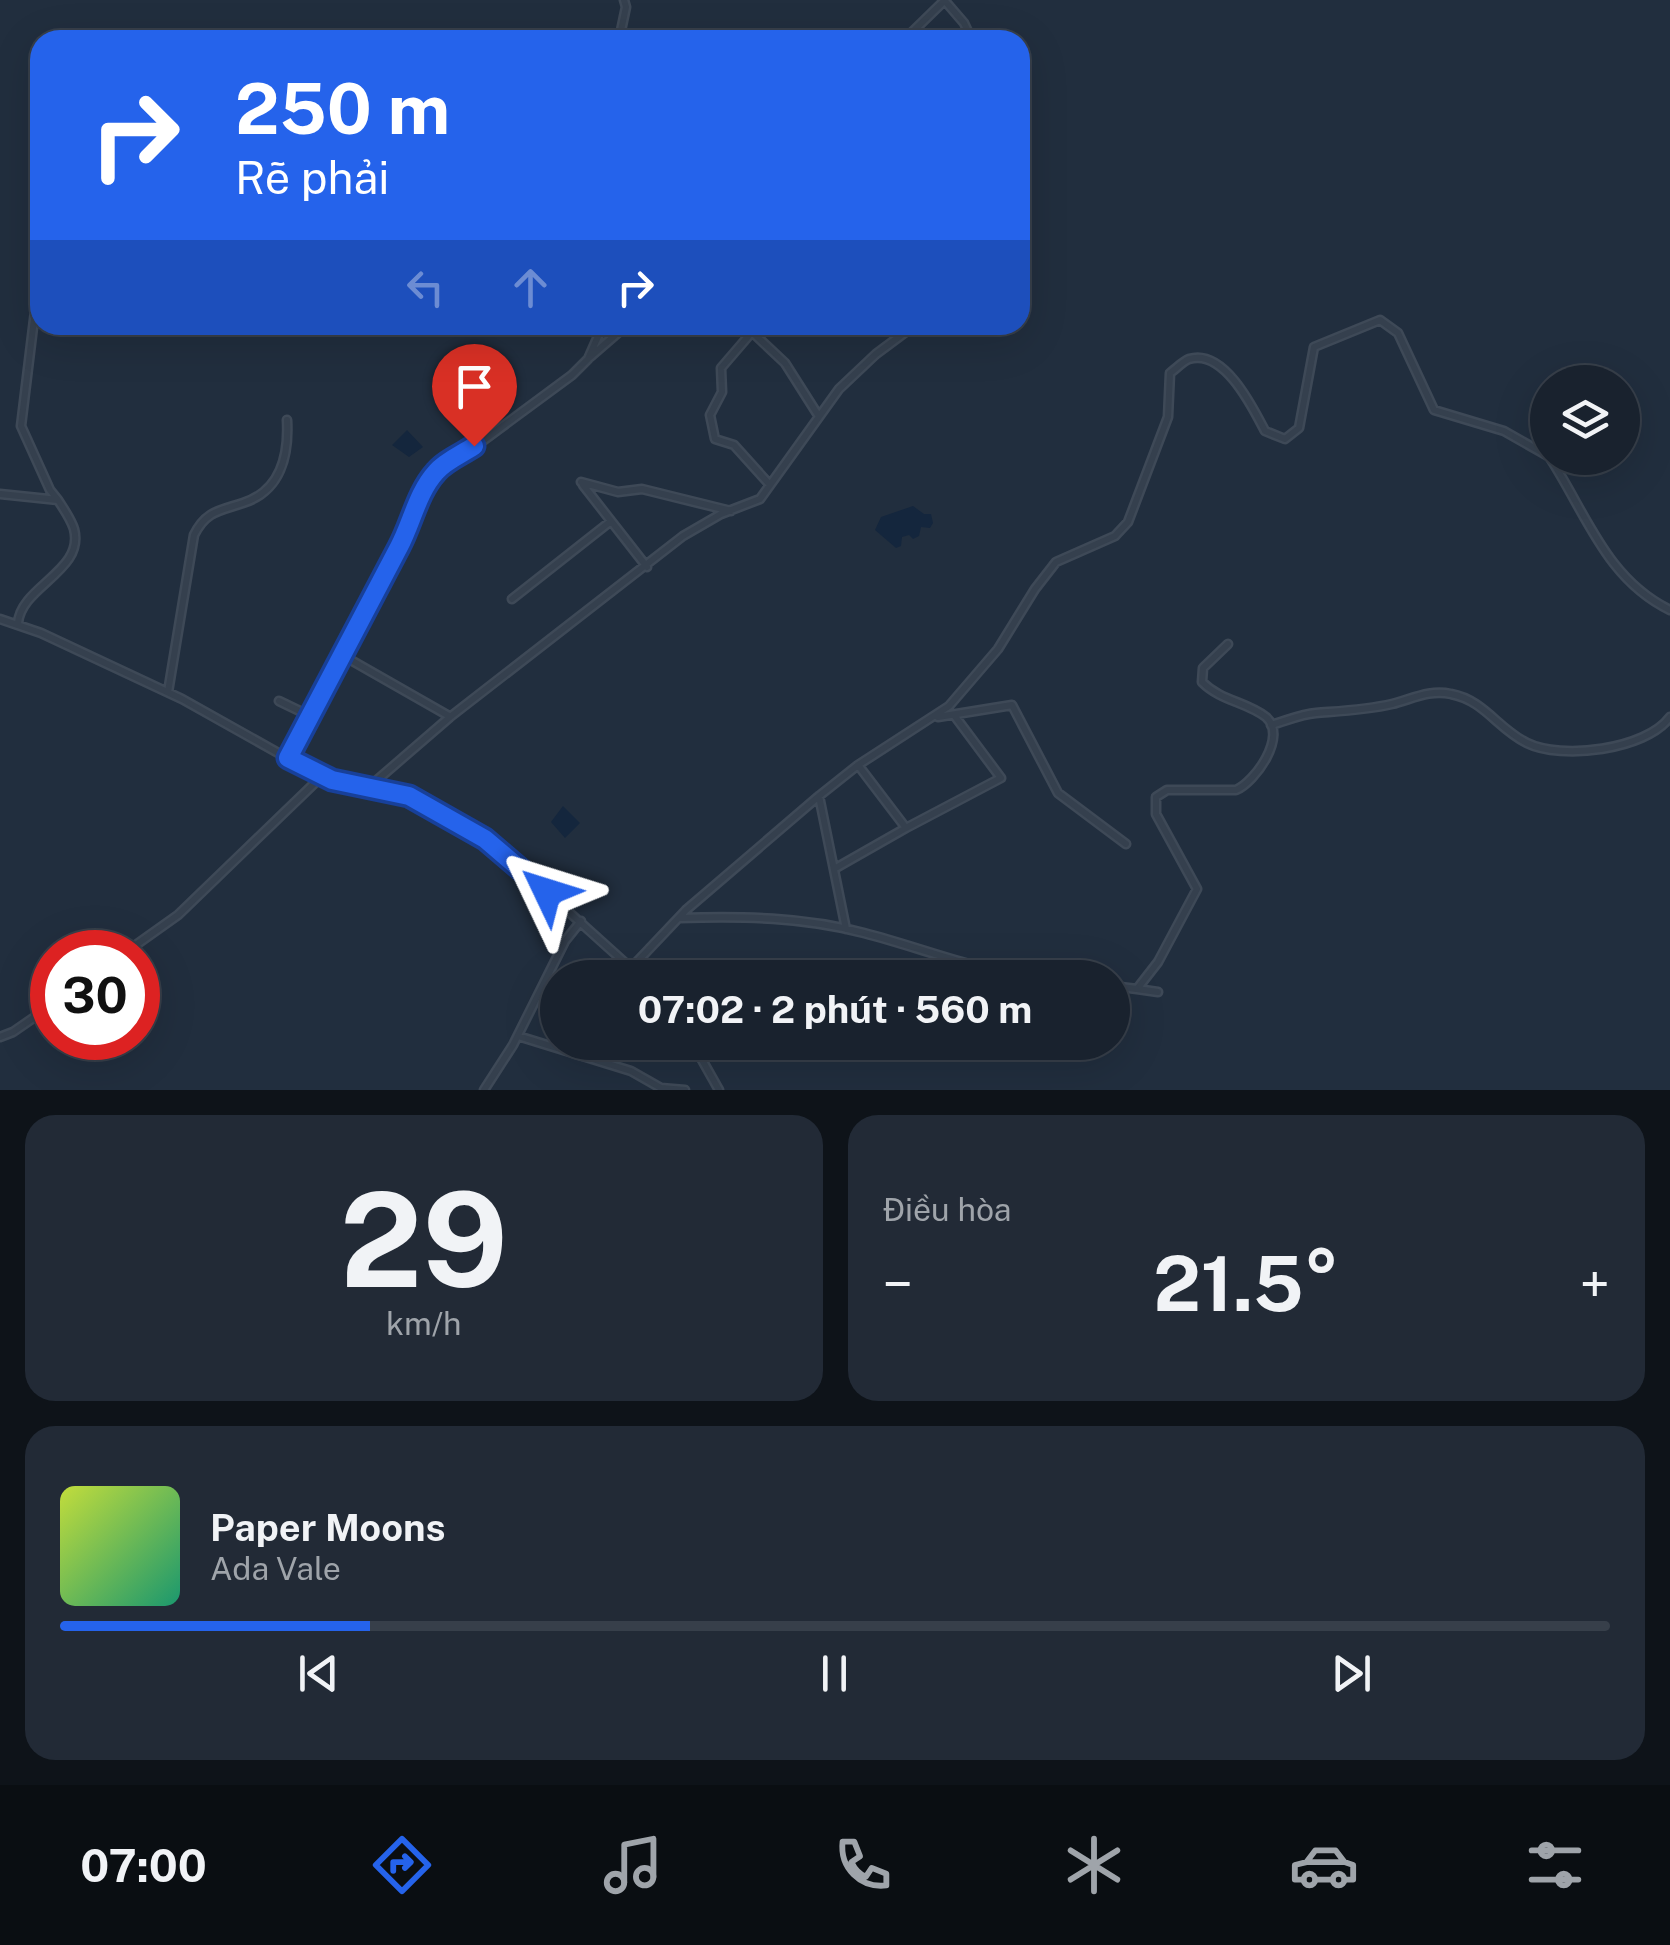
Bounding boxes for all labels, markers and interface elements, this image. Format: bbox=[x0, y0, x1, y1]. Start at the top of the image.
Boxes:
text: 250 m bbox=[235, 67, 450, 150]
icon: right bbox=[70, 70, 200, 200]
text: Rẽ phải bbox=[235, 151, 390, 204]
icon: left bbox=[398, 260, 453, 315]
icon: ahead bbox=[503, 260, 558, 315]
icon: right bbox=[608, 260, 663, 315]
pin bbox=[432, 344, 517, 447]
icon: arrive bbox=[447, 359, 502, 414]
map controls bbox=[1530, 365, 1640, 475]
button: layers bbox=[1530, 365, 1640, 475]
position arrow bbox=[495, 840, 599, 944]
speed limit sign: 30 bbox=[30, 930, 160, 1060]
text: 07:02 · 2 phút · 560 m bbox=[638, 987, 1032, 1032]
text: 29 bbox=[340, 1164, 508, 1316]
text: Điều hòa bbox=[883, 1191, 1012, 1228]
text: 21.5° bbox=[1153, 1240, 1339, 1328]
text: − bbox=[883, 1252, 913, 1316]
text: + bbox=[1580, 1252, 1610, 1316]
text: km/h bbox=[386, 1305, 461, 1342]
text: Paper Moons bbox=[210, 1505, 445, 1550]
text: Ada Vale bbox=[210, 1550, 341, 1587]
icon: previous bbox=[291, 1646, 346, 1701]
icon: pause bbox=[807, 1646, 862, 1701]
icon: next bbox=[1324, 1646, 1379, 1701]
icon: directions bbox=[367, 1830, 437, 1900]
icon: music bbox=[598, 1830, 668, 1900]
icon: phone bbox=[828, 1830, 898, 1900]
icon: climate bbox=[1059, 1830, 1129, 1900]
icon: car bbox=[1289, 1830, 1359, 1900]
icon: filters bbox=[1520, 1830, 1590, 1900]
text: 07:00 bbox=[80, 1839, 207, 1892]

